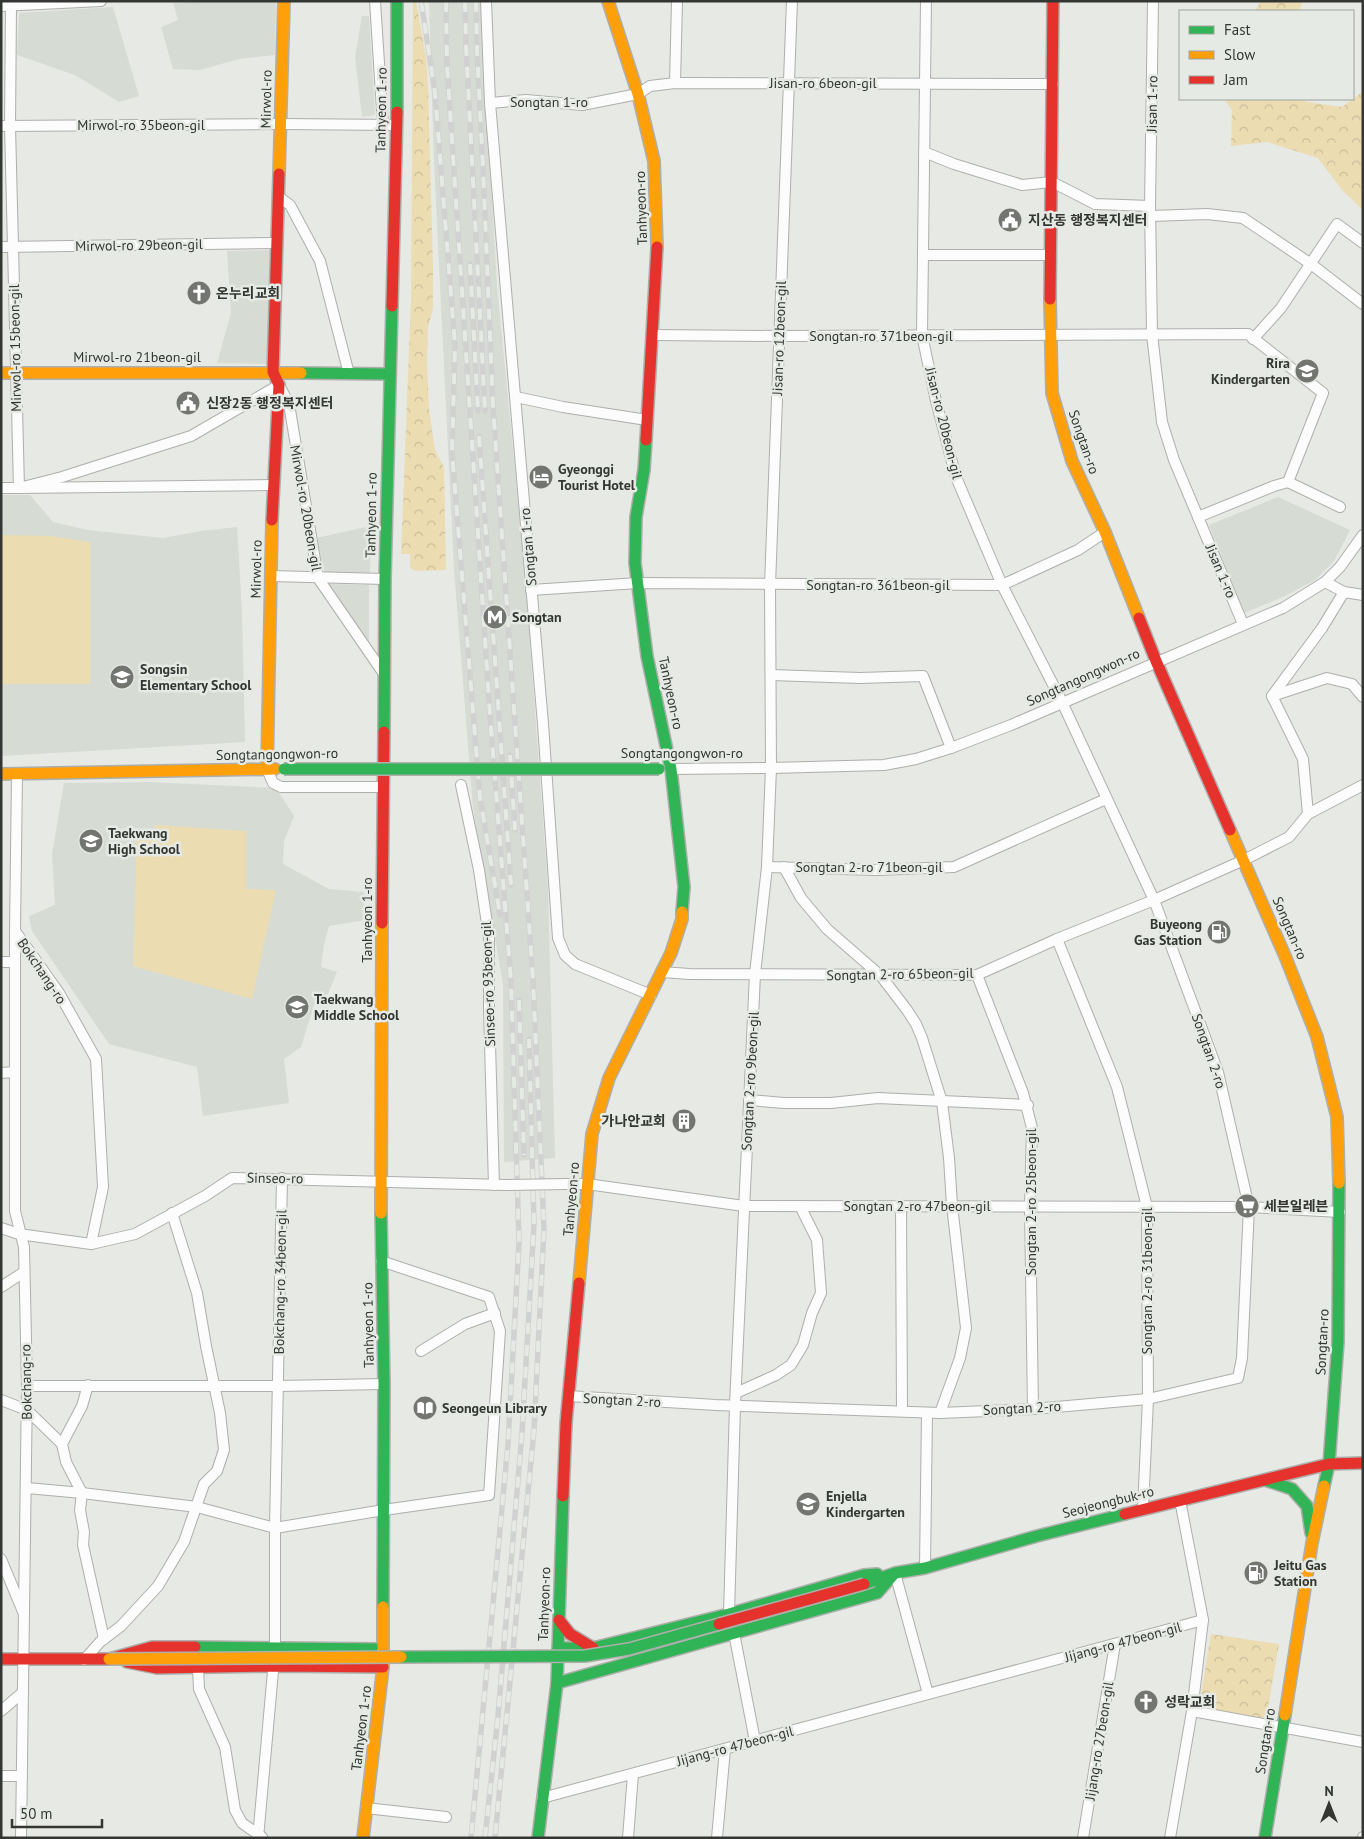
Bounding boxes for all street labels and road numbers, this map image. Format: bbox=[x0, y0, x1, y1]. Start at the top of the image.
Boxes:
street label: Tanhyeon 1-ro bbox=[371, 67, 391, 153]
street label: Mirwol-ro bbox=[256, 70, 276, 128]
street label: Jisan-ro 6beon-gil bbox=[768, 74, 877, 92]
street label: Jisan 1-ro bbox=[1142, 75, 1161, 134]
street label: Songtan 1-ro bbox=[510, 93, 588, 111]
street label: Mirwol-ro 35beon-gil bbox=[77, 116, 205, 134]
street label: Tanhyeon-ro bbox=[631, 171, 651, 245]
street label: Mirwol-ro 29beon-gil bbox=[75, 235, 203, 255]
street label: Jisan-ro 12beon-gil bbox=[768, 280, 790, 397]
street label: Mirwol-ro 15beon-gil bbox=[5, 284, 25, 412]
street label: Songtan-ro 371beon-gil bbox=[809, 327, 953, 345]
street label: Mirwol-ro 21beon-gil bbox=[73, 348, 201, 366]
street label: Jisan-ro 20beon-gil bbox=[921, 364, 967, 481]
street label: Songtan-ro bbox=[1065, 407, 1103, 477]
street label: Mirwol-ro 20beon-gil bbox=[286, 444, 326, 572]
street label: Tanhyeon 1-ro bbox=[361, 472, 381, 558]
street label: Songtan 1-ro bbox=[516, 507, 540, 587]
street label: Mirwol-ro bbox=[246, 540, 266, 598]
street label: Jisan 1-ro bbox=[1201, 540, 1240, 601]
street label: Songtan-ro 361beon-gil bbox=[806, 576, 950, 594]
street label: Songtangongwon-ro bbox=[1023, 644, 1143, 710]
street label: Tanhyeon-ro bbox=[654, 655, 688, 731]
street label: Songtangongwon-ro bbox=[216, 744, 338, 764]
street label: Songtangongwon-ro bbox=[621, 744, 743, 762]
street label: Songtan 2-ro 71beon-gil bbox=[795, 858, 943, 876]
street label: Tanhyeon 1-ro bbox=[358, 877, 376, 963]
street label: Songtan-ro bbox=[1269, 894, 1311, 962]
street label: Sinseo-ro 93beon-gil bbox=[477, 921, 499, 1047]
street label: Bokchang-ro bbox=[13, 935, 71, 1007]
street label: Songtan 2-ro 65beon-gil bbox=[826, 964, 974, 984]
street label: Songtan 2-ro 9beon-gil bbox=[737, 1011, 763, 1151]
street label: Songtan 2-ro bbox=[1188, 1011, 1230, 1091]
street label: Songtan 2-ro 25beon-gil bbox=[1022, 1128, 1040, 1276]
street label: Tanhyeon-ro bbox=[559, 1161, 583, 1237]
street label: Sinseo-ro bbox=[247, 1169, 303, 1187]
street label: Songtan 2-ro 47beon-gil bbox=[843, 1197, 991, 1215]
street label: Songtan 2-ro 31beon-gil bbox=[1138, 1207, 1156, 1355]
street label: Bokchang-ro 34beon-gil bbox=[270, 1210, 290, 1354]
street label: Tanhyeon 1-ro bbox=[358, 1282, 378, 1368]
street label: Songtan-ro bbox=[1311, 1308, 1333, 1376]
street label: Bokchang-ro bbox=[16, 1344, 36, 1420]
street label: Songtan 2-ro bbox=[583, 1389, 661, 1411]
street label: Songtan 2-ro bbox=[983, 1397, 1061, 1419]
street label: Seojeongbuk-ro bbox=[1060, 1482, 1156, 1522]
street label: Tanhyeon-ro bbox=[534, 1567, 554, 1641]
street label: Jijang-ro 47beon-gil bbox=[1062, 1618, 1183, 1666]
street label: Jijang-ro 27beon-gil bbox=[1081, 1680, 1117, 1803]
street label: Tanhyeon 1-ro bbox=[347, 1684, 375, 1772]
street label: Songtan-ro bbox=[1251, 1707, 1279, 1775]
street label: Jijang-ro 47beon-gil bbox=[674, 1722, 795, 1770]

